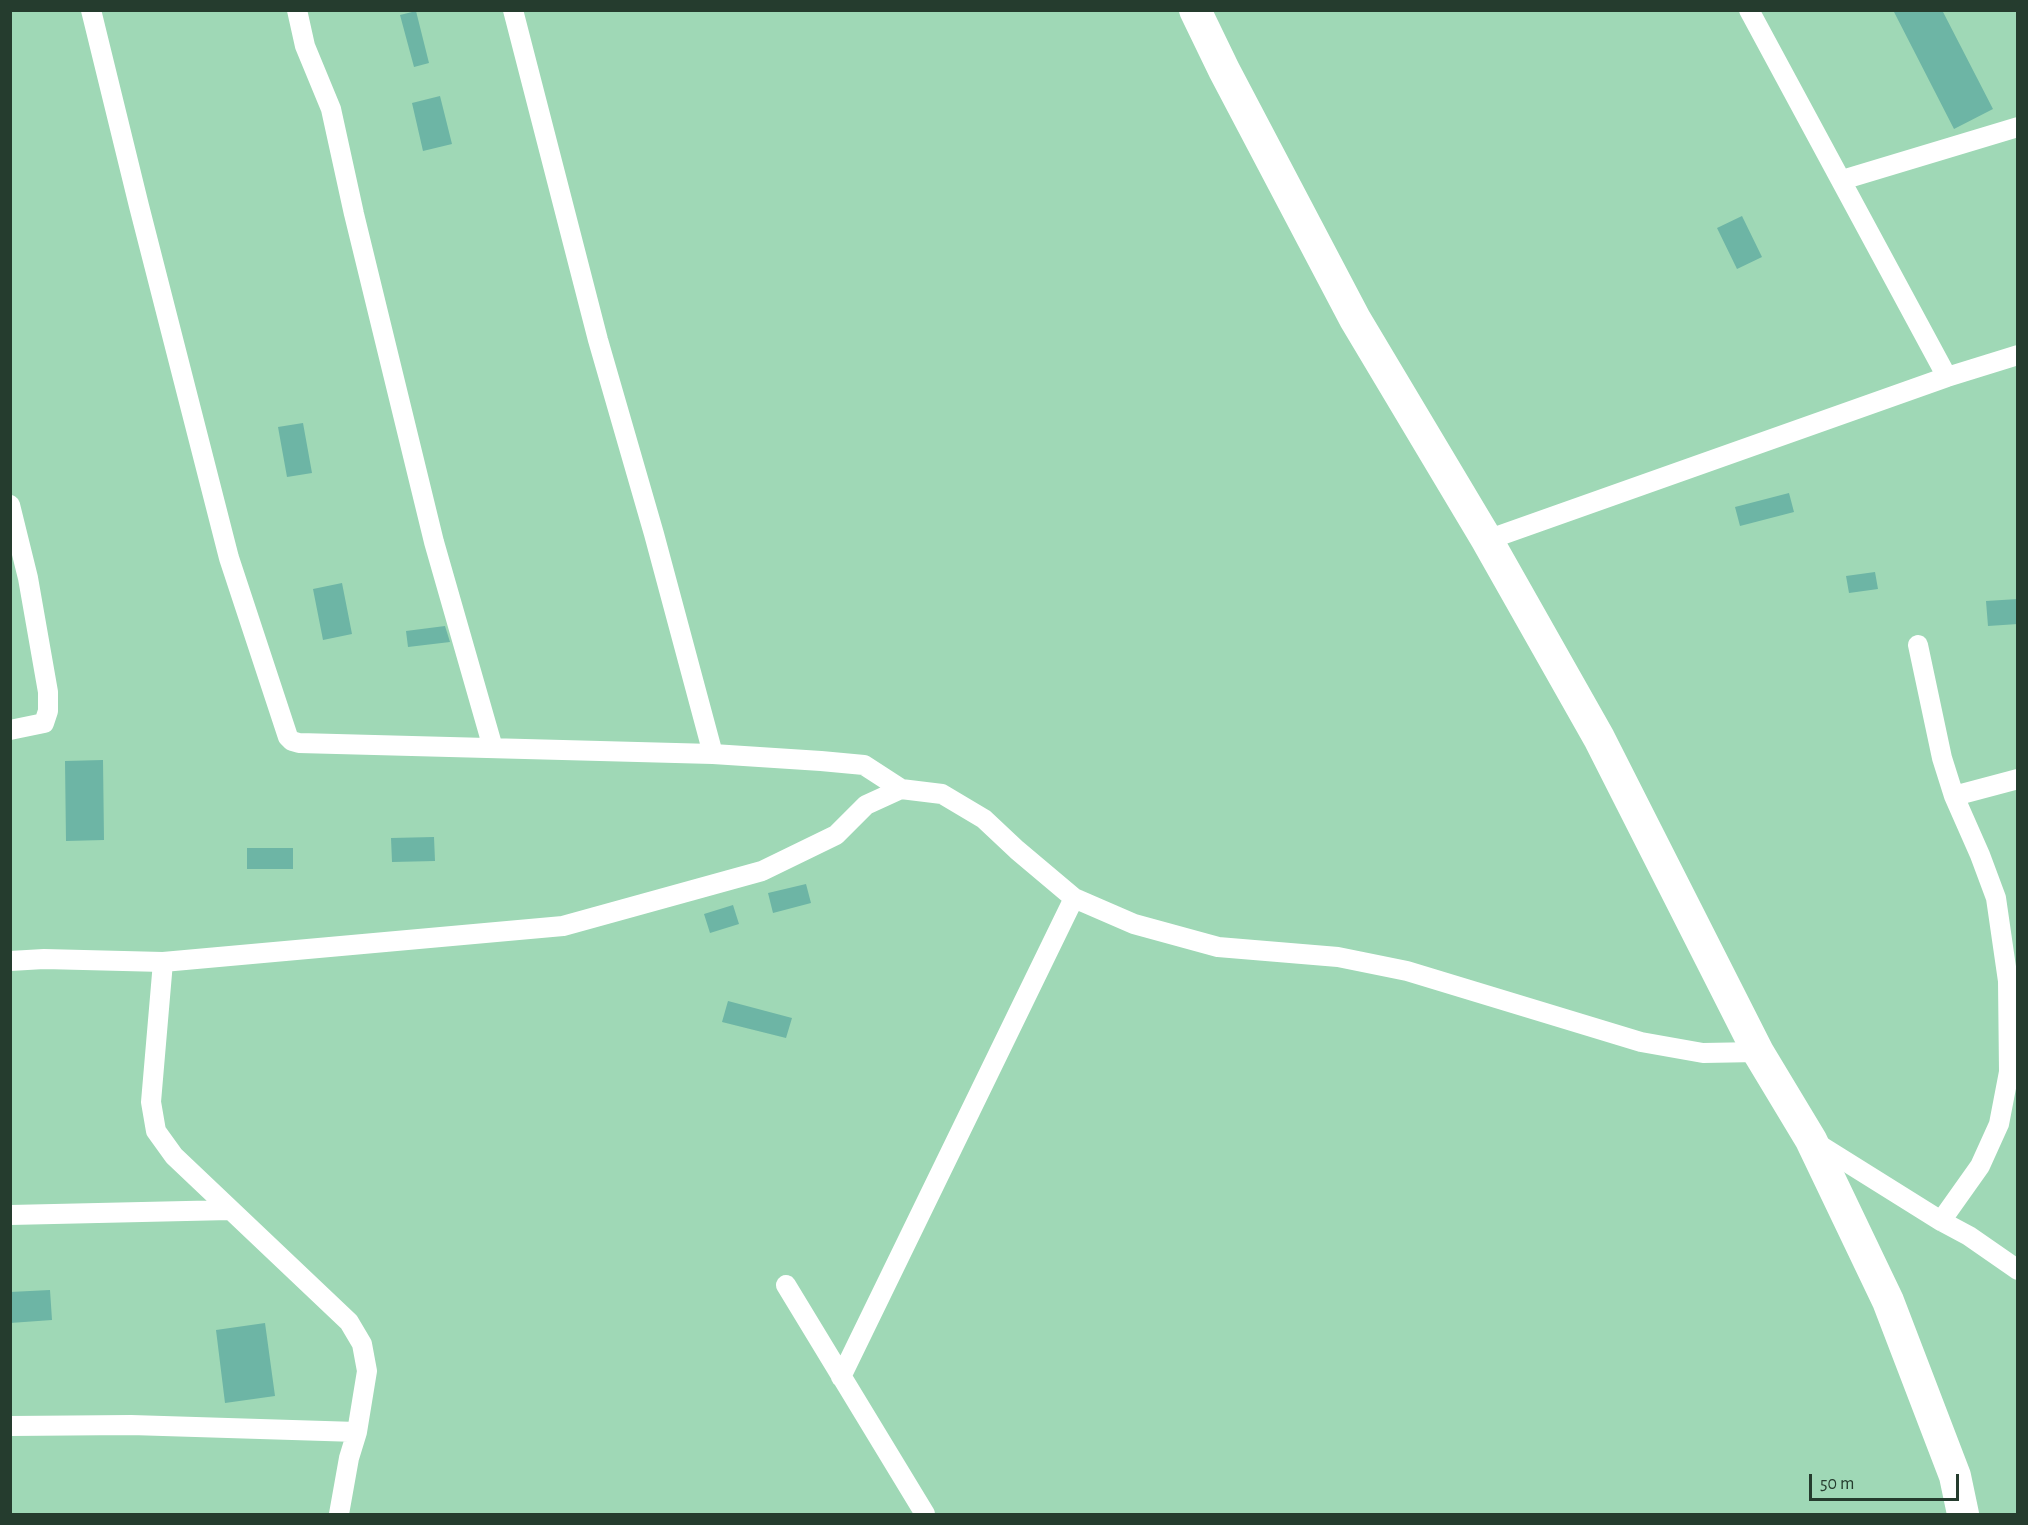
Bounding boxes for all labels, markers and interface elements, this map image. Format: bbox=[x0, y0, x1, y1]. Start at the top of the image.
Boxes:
scale bar bbox=[1812, 1462, 1962, 1500]
text: 50 m bbox=[1820, 1475, 1854, 1493]

